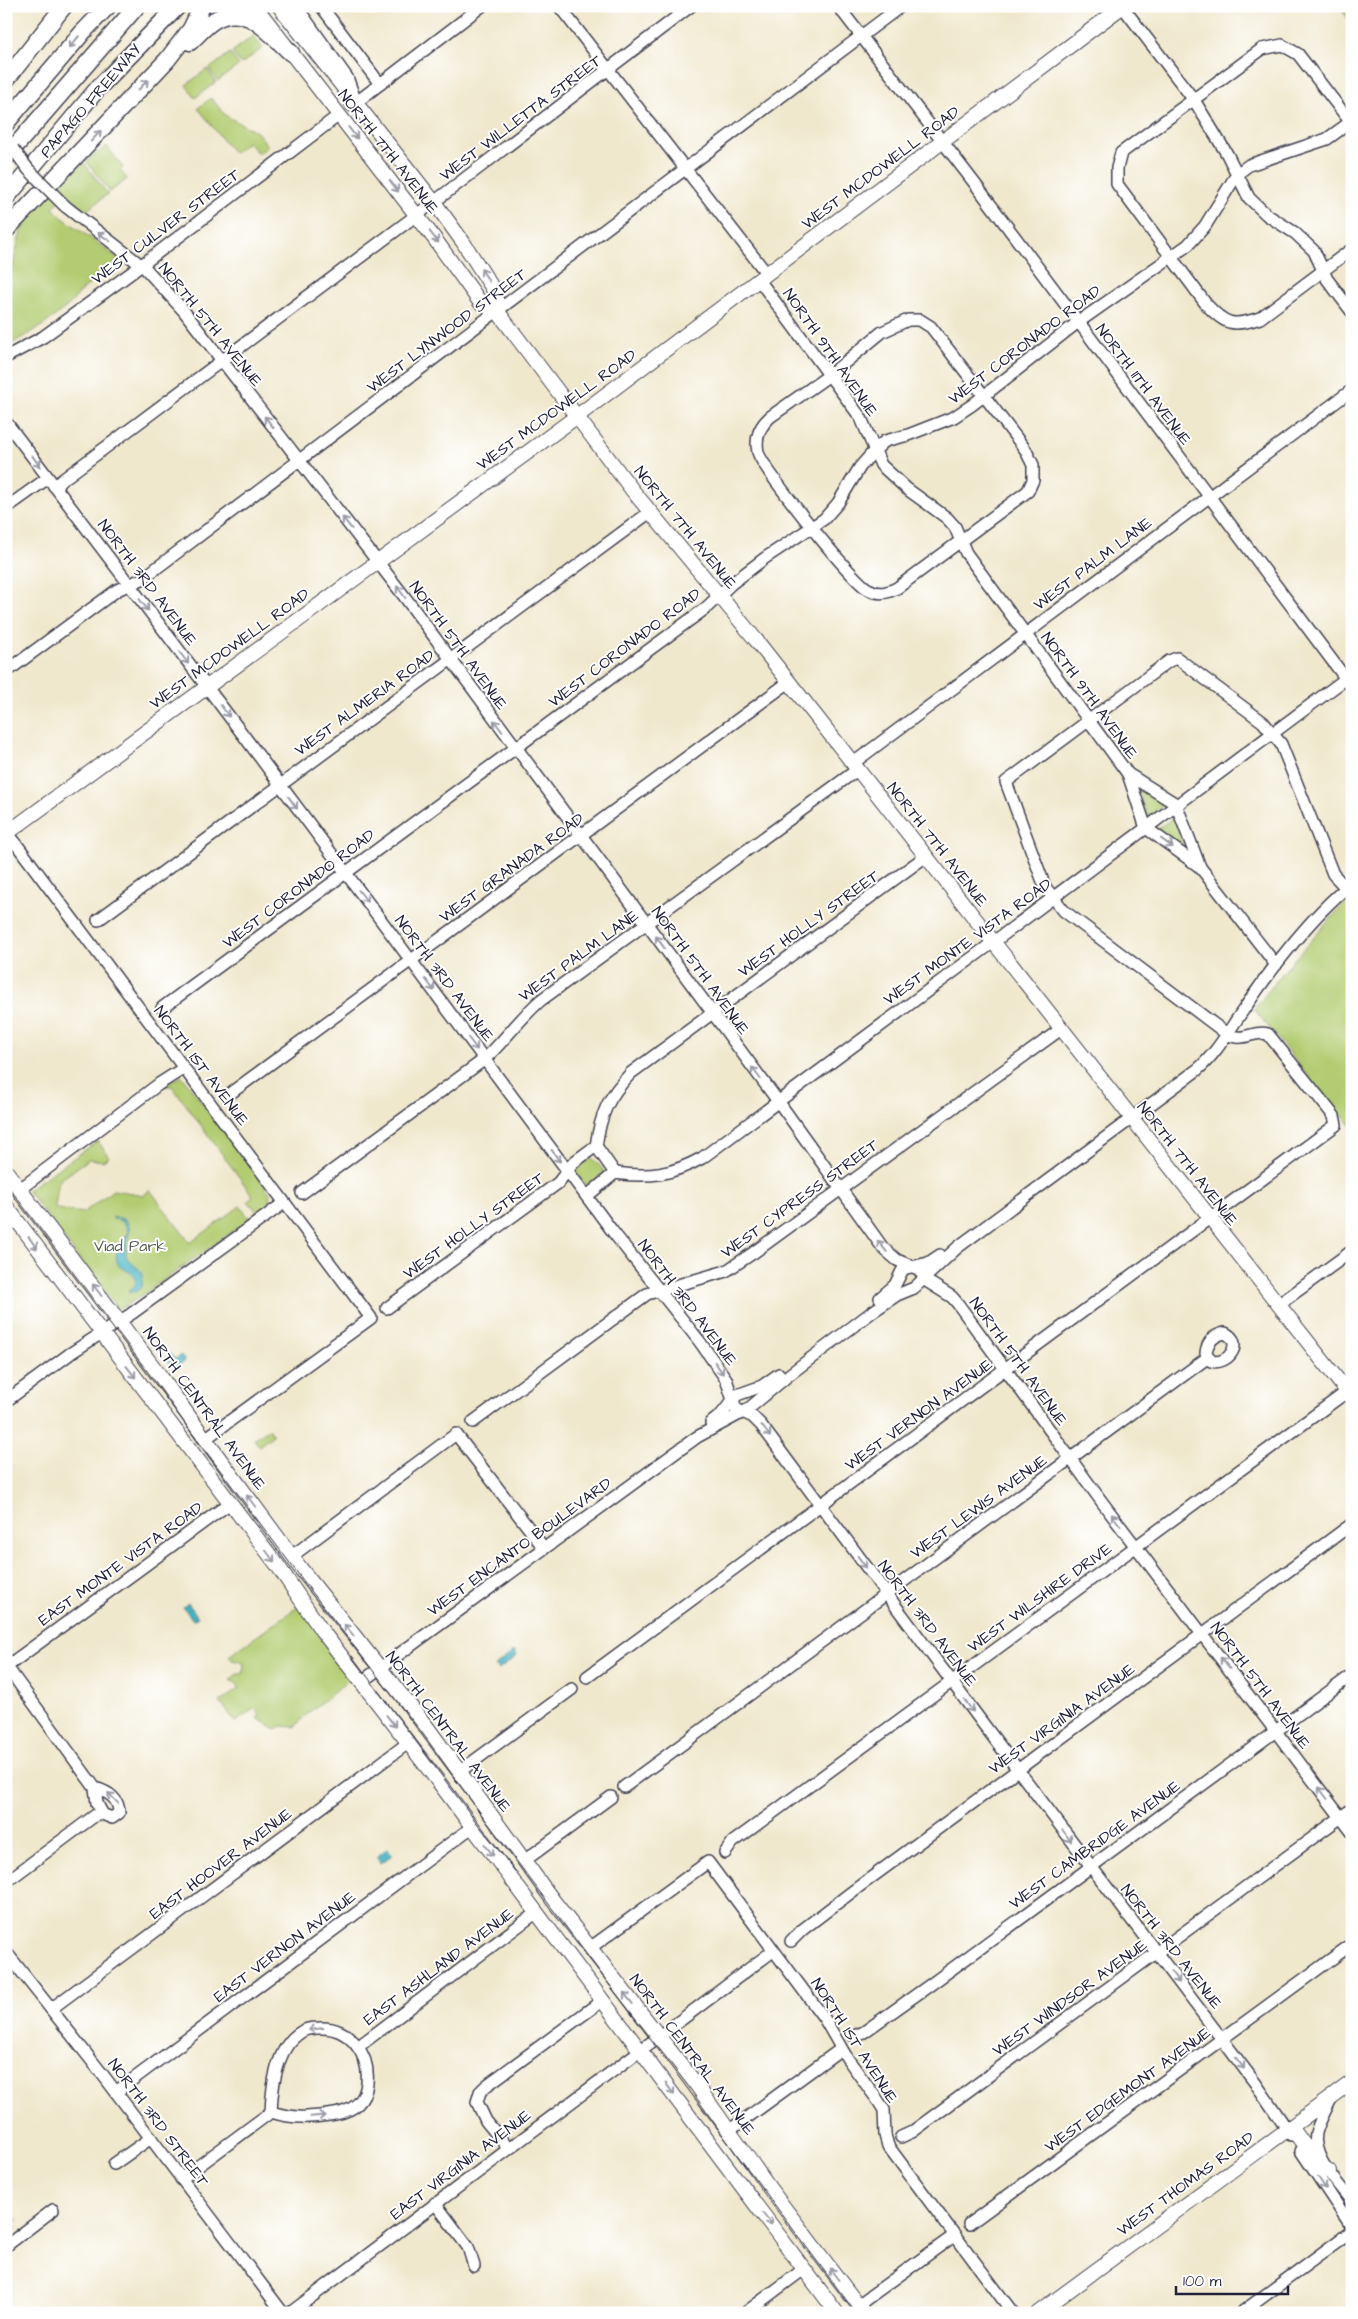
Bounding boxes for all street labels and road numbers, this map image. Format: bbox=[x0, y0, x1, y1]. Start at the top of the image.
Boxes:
street label: PAPAGO FREEWAY bbox=[35, 39, 147, 162]
street label: WEST WILLETTA STREET bbox=[435, 50, 606, 186]
street label: NORTH 7TH AVENUE bbox=[333, 85, 444, 219]
street label: WEST MCDOWELL ROAD bbox=[797, 101, 964, 235]
street label: WEST CULVER STREET bbox=[87, 164, 244, 290]
street label: NORTH 5TH AVENUE bbox=[153, 258, 268, 392]
street label: WEST LYNWOOD STREET bbox=[362, 263, 531, 398]
street label: WEST CORONADO ROAD bbox=[944, 280, 1105, 410]
street label: NORTH 9TH AVENUE bbox=[778, 284, 883, 421]
street label: NORTH 11TH AVENUE bbox=[1090, 319, 1196, 450]
street label: WEST MCDOWELL ROAD bbox=[472, 344, 641, 475]
street label: NORTH 7TH AVENUE bbox=[629, 462, 742, 594]
street label: WEST PALM LANE bbox=[1029, 512, 1157, 616]
street label: NORTH 3RD AVENUE bbox=[92, 515, 202, 651]
street label: NORTH 5TH AVENUE bbox=[404, 577, 513, 715]
street label: WEST MCDOWELL ROAD bbox=[145, 583, 314, 714]
street label: WEST CORONADO ROAD bbox=[544, 583, 705, 713]
street label: NORTH 9TH AVENUE bbox=[1036, 628, 1143, 764]
street label: WEST ALMERIA ROAD bbox=[290, 644, 439, 761]
street label: NORTH 7TH AVENUE bbox=[882, 778, 993, 912]
street label: WEST GRANADA ROAD bbox=[435, 808, 588, 928]
street label: WEST CORONADO ROAD bbox=[218, 824, 379, 954]
street label: WEST HOLLY STREET bbox=[734, 865, 884, 982]
street label: WEST MONTE VISTA ROAD bbox=[879, 873, 1056, 1010]
street label: NORTH 5TH AVENUE bbox=[646, 902, 755, 1040]
street label: WEST PALM LANE bbox=[514, 905, 643, 1007]
street label: NORTH 3RD AVENUE bbox=[389, 911, 499, 1047]
street label: NORTH 1ST AVENUE bbox=[149, 1001, 254, 1131]
street label: NORTH 7TH AVENUE bbox=[1132, 1097, 1243, 1231]
street label: WEST CYPRESS STREET bbox=[716, 1134, 883, 1263]
street label: WEST HOLLY STREET bbox=[399, 1167, 549, 1284]
street label: NORTH 3RD AVENUE bbox=[632, 1235, 742, 1371]
street label: NORTH 5TH AVENUE bbox=[964, 1293, 1073, 1431]
street label: NORTH CENTRAL AVENUE bbox=[138, 1323, 271, 1495]
street label: WEST VERNON AVENUE bbox=[840, 1353, 997, 1476]
street label: WEST LEWIS AVENUE bbox=[906, 1449, 1052, 1564]
street label: WEST ENCANTO BOULEVARD bbox=[423, 1472, 616, 1621]
street label: EAST MONTE VISTA ROAD bbox=[34, 1497, 207, 1631]
street label: WEST WILSHIRE DRIVE bbox=[963, 1538, 1117, 1658]
street label: NORTH 3RD AVENUE bbox=[872, 1556, 982, 1692]
street label: NORTH 5TH AVENUE bbox=[1205, 1618, 1316, 1754]
street label: NORTH CENTRAL AVENUE bbox=[380, 1647, 516, 1817]
street label: WEST VIRGINIA AVENUE bbox=[984, 1658, 1140, 1779]
street label: WEST CAMBRIDGE AVENUE bbox=[1004, 1775, 1185, 1914]
street label: EAST HOOVER AVENUE bbox=[145, 1803, 297, 1925]
street label: NORTH 3RD AVENUE bbox=[1116, 1880, 1227, 2014]
street label: EAST VERNON AVENUE bbox=[209, 1886, 361, 2008]
street label: EAST ASHLAND AVENUE bbox=[359, 1903, 519, 2031]
street label: WEST WINDSOR AVENUE bbox=[988, 1934, 1152, 2061]
street label: NORTH CENTRAL AVENUE bbox=[624, 1970, 760, 2140]
street label: NORTH 1ST AVENUE bbox=[805, 1974, 903, 2108]
street label: WEST EDGEMONT AVENUE bbox=[1040, 2022, 1215, 2158]
street label: NORTH 3RD STREET bbox=[103, 2054, 214, 2191]
street label: EAST VIRGINIA AVENUE bbox=[386, 2104, 536, 2225]
street label: WEST THOMAS ROAD bbox=[1113, 2127, 1259, 2241]

